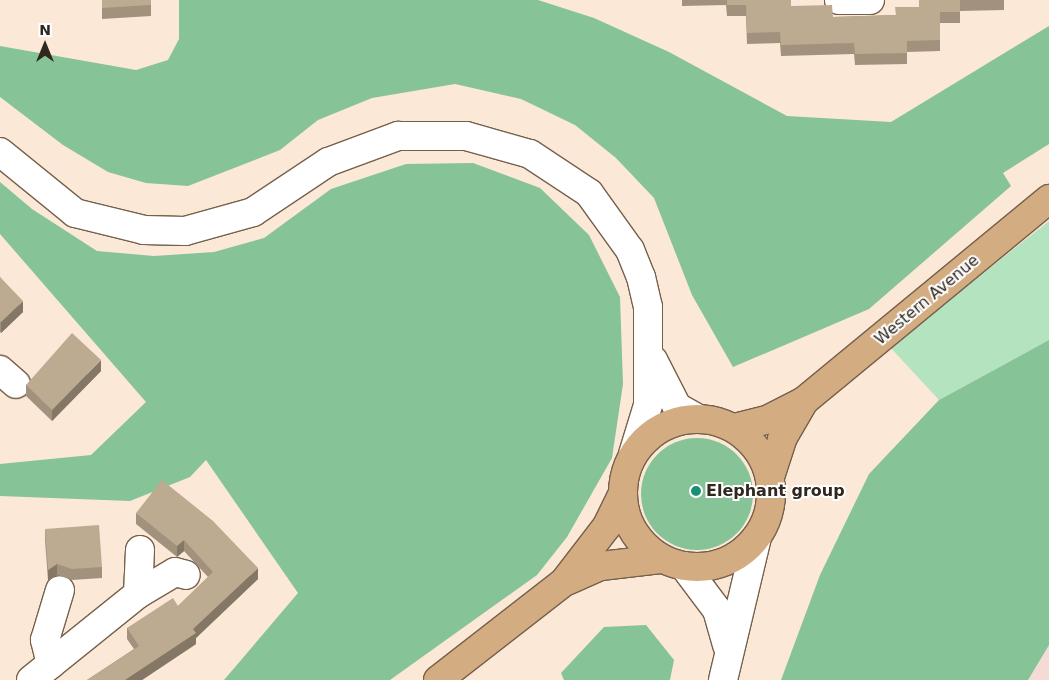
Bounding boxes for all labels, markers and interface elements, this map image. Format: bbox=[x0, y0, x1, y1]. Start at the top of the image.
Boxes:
north arrow bbox=[20, 20, 70, 70]
text: N bbox=[39, 22, 51, 38]
street label: Western Avenue bbox=[871, 251, 983, 349]
place label: Elephant group bbox=[706, 481, 845, 501]
marker: Elephant group bbox=[690, 485, 702, 497]

